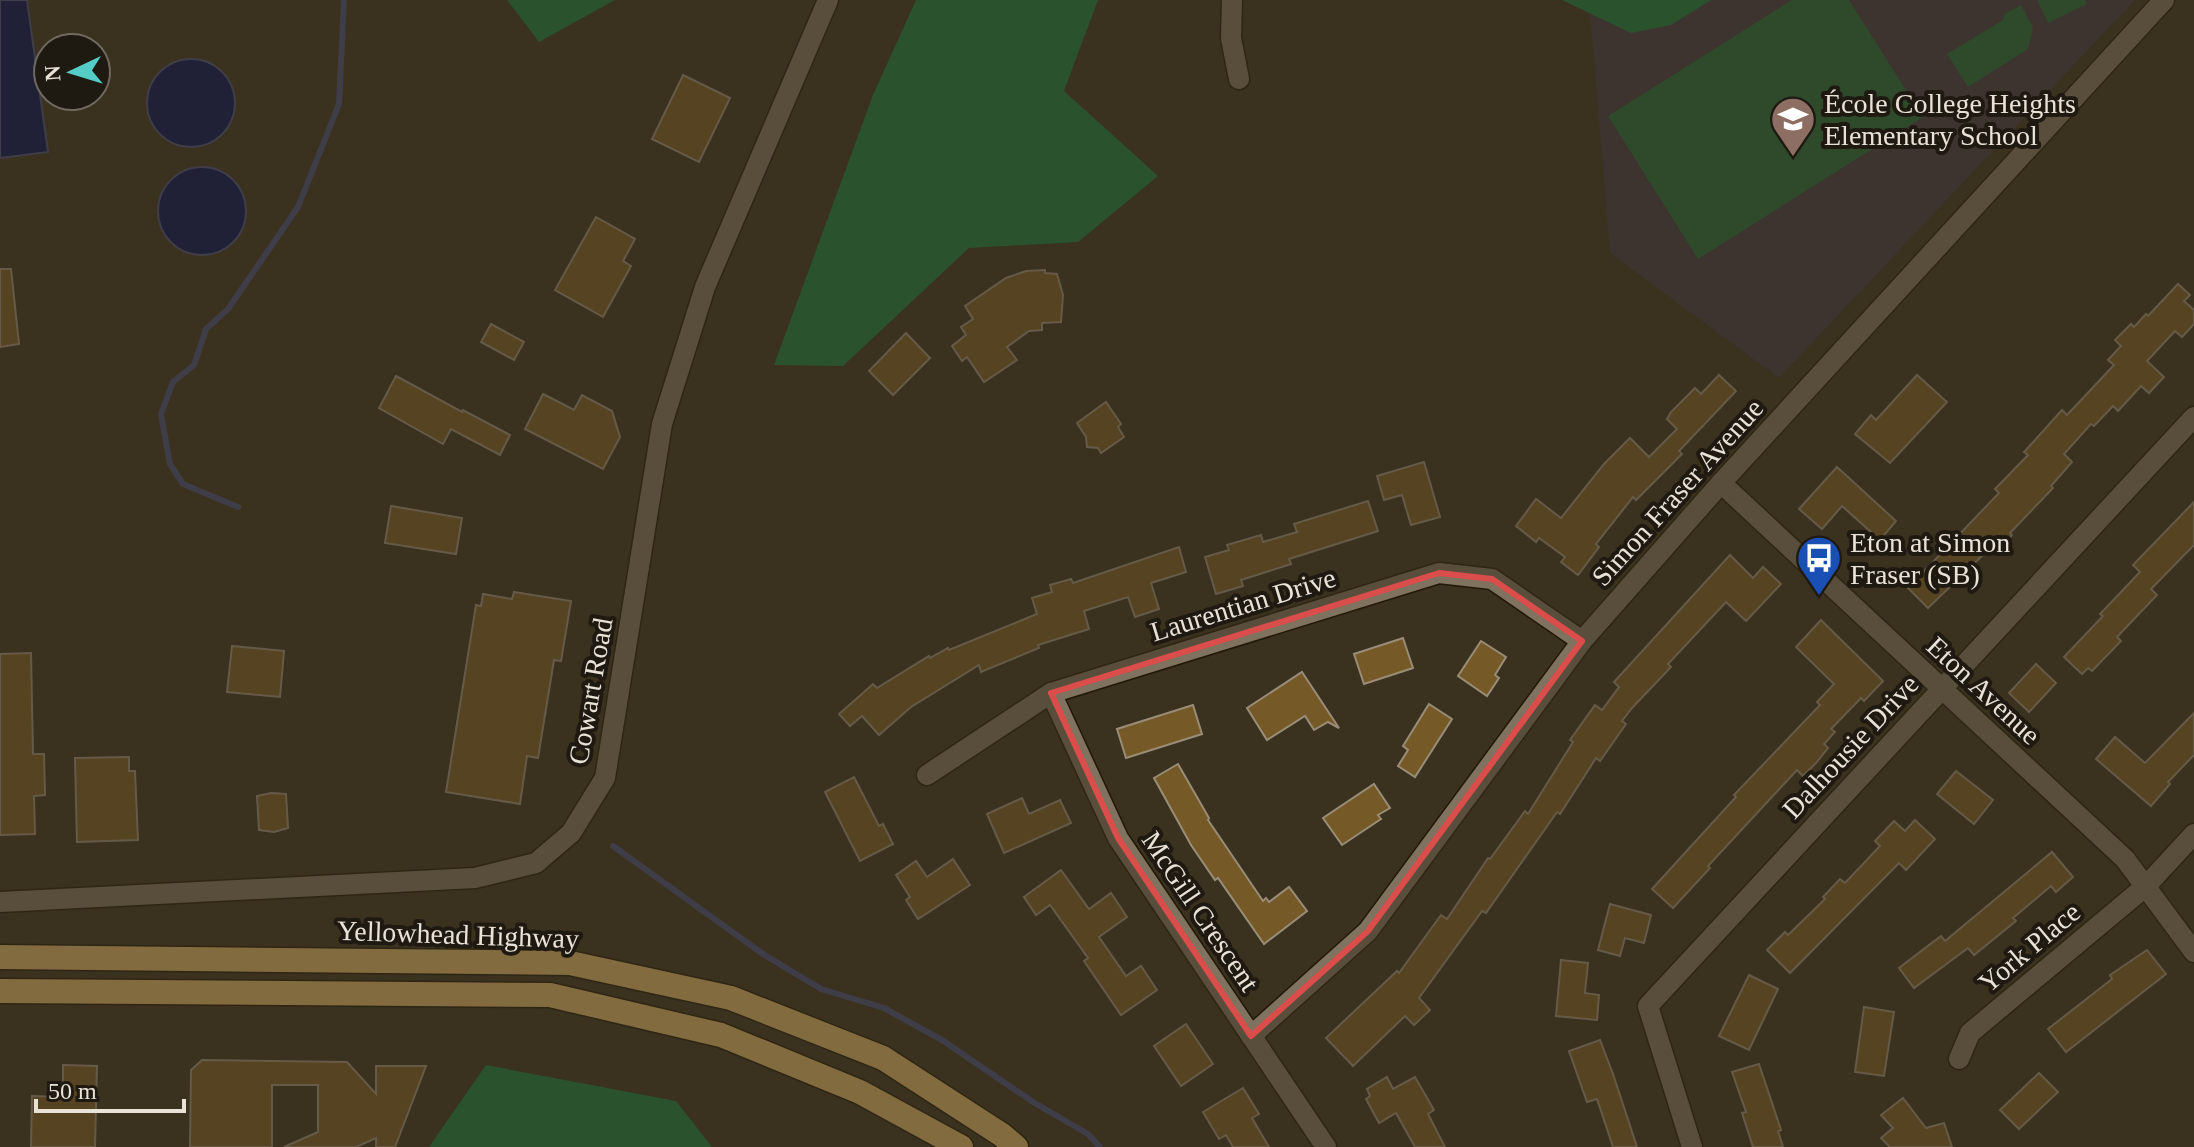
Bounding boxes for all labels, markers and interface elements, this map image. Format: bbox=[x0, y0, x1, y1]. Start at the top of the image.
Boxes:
north arrow bbox=[32, 32, 112, 112]
text: N bbox=[40, 64, 66, 82]
place label: École College Heights Elementary School bbox=[1824, 88, 2076, 151]
school or university icon: École College Heights Elementary School bbox=[1769, 95, 1817, 158]
street label: Simon Fraser Avenue bbox=[1585, 393, 1769, 592]
place label: Eton at Simon Fraser (SB) bbox=[1850, 527, 2010, 590]
bus stop icon: Eton at Simon Fraser (SB) bbox=[1795, 534, 1843, 597]
street label: Laurentian Drive bbox=[1147, 562, 1339, 647]
street label: Cowart Road bbox=[562, 615, 619, 767]
street label: Eton Avenue bbox=[1921, 630, 2047, 751]
street label: Dalhousie Drive bbox=[1776, 668, 1925, 824]
street label: McGill Crescent bbox=[1136, 826, 1266, 997]
street label: York Place bbox=[1972, 896, 2086, 999]
street label: Yellowhead Highway bbox=[336, 915, 580, 954]
scale bar bbox=[36, 1063, 184, 1113]
text: 50 m bbox=[48, 1078, 97, 1104]

